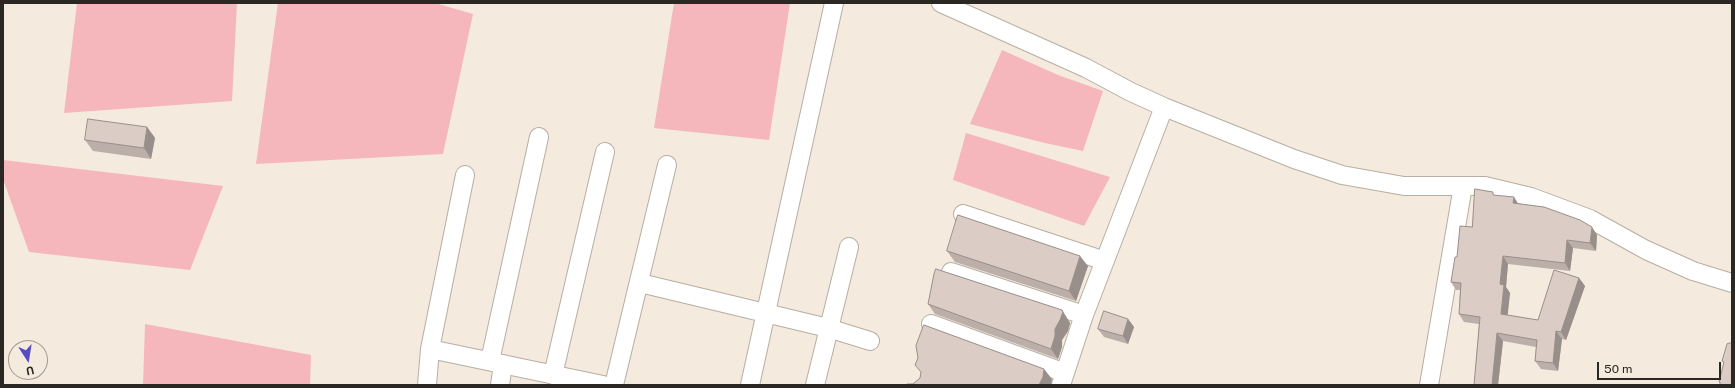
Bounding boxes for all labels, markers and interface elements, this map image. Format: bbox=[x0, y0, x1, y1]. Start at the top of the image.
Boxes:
north arrow bbox=[8, 340, 48, 380]
scale bar bbox=[1599, 354, 1723, 380]
text: 50 m bbox=[1604, 362, 1632, 376]
text: U bbox=[25, 364, 35, 377]

